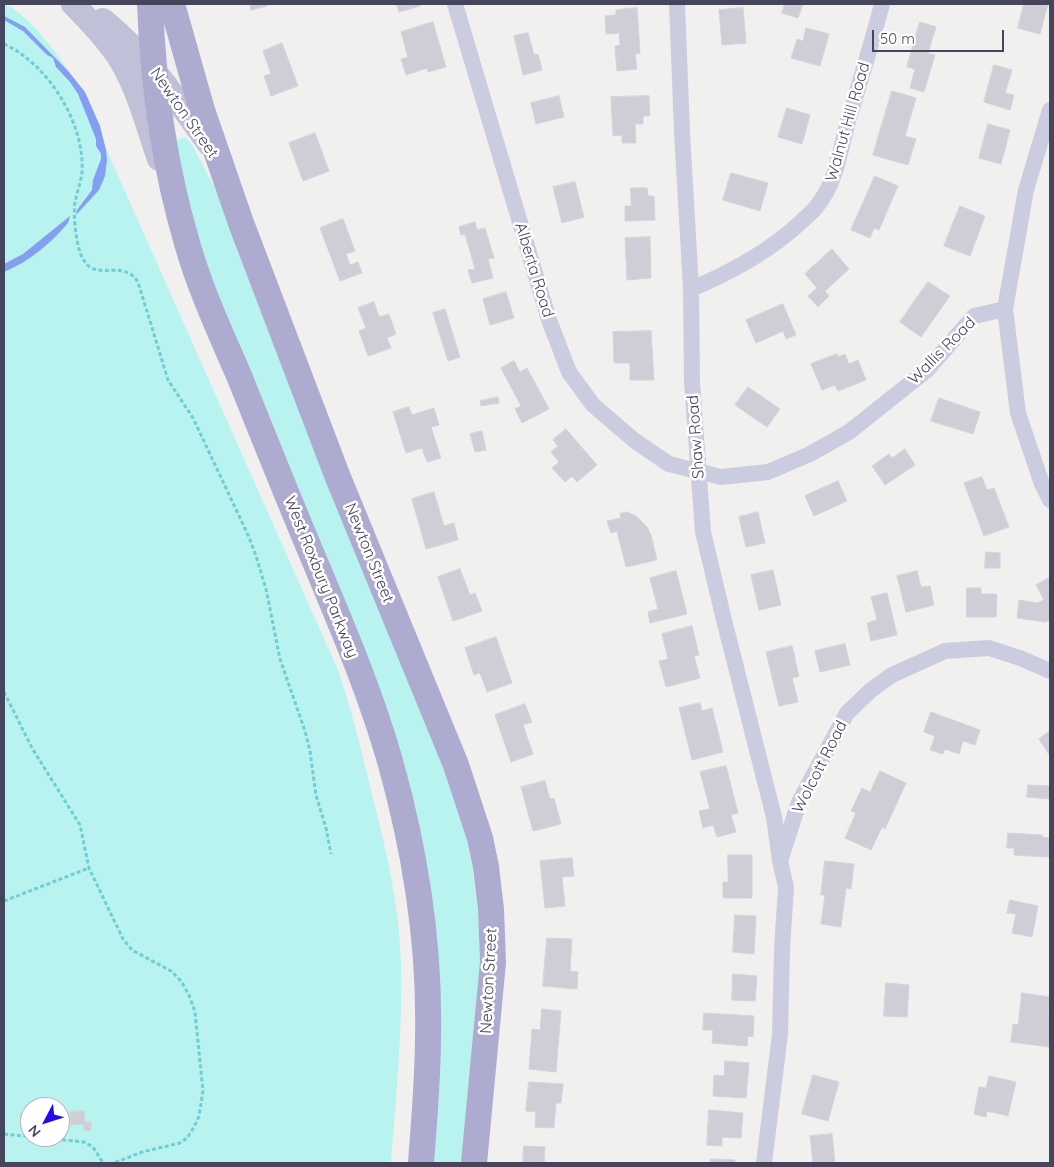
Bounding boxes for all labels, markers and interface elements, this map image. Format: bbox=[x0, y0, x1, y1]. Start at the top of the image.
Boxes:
scale bar bbox=[874, 20, 1006, 52]
text: 50 m bbox=[880, 29, 915, 48]
street label: Walnut Hill Road bbox=[822, 60, 874, 184]
street label: Newton Street bbox=[146, 64, 222, 162]
street label: Alberta Road bbox=[510, 220, 558, 320]
street label: Wallis Road bbox=[904, 313, 980, 389]
street label: Shaw Road bbox=[684, 395, 708, 479]
street label: West Roxbury Parkway bbox=[280, 493, 362, 661]
street label: Newton Street bbox=[340, 500, 398, 606]
street label: Wolcott Road bbox=[788, 718, 852, 816]
street label: Newton Street bbox=[477, 928, 501, 1034]
north arrow bbox=[20, 1097, 70, 1147]
text: N bbox=[24, 1121, 44, 1141]

